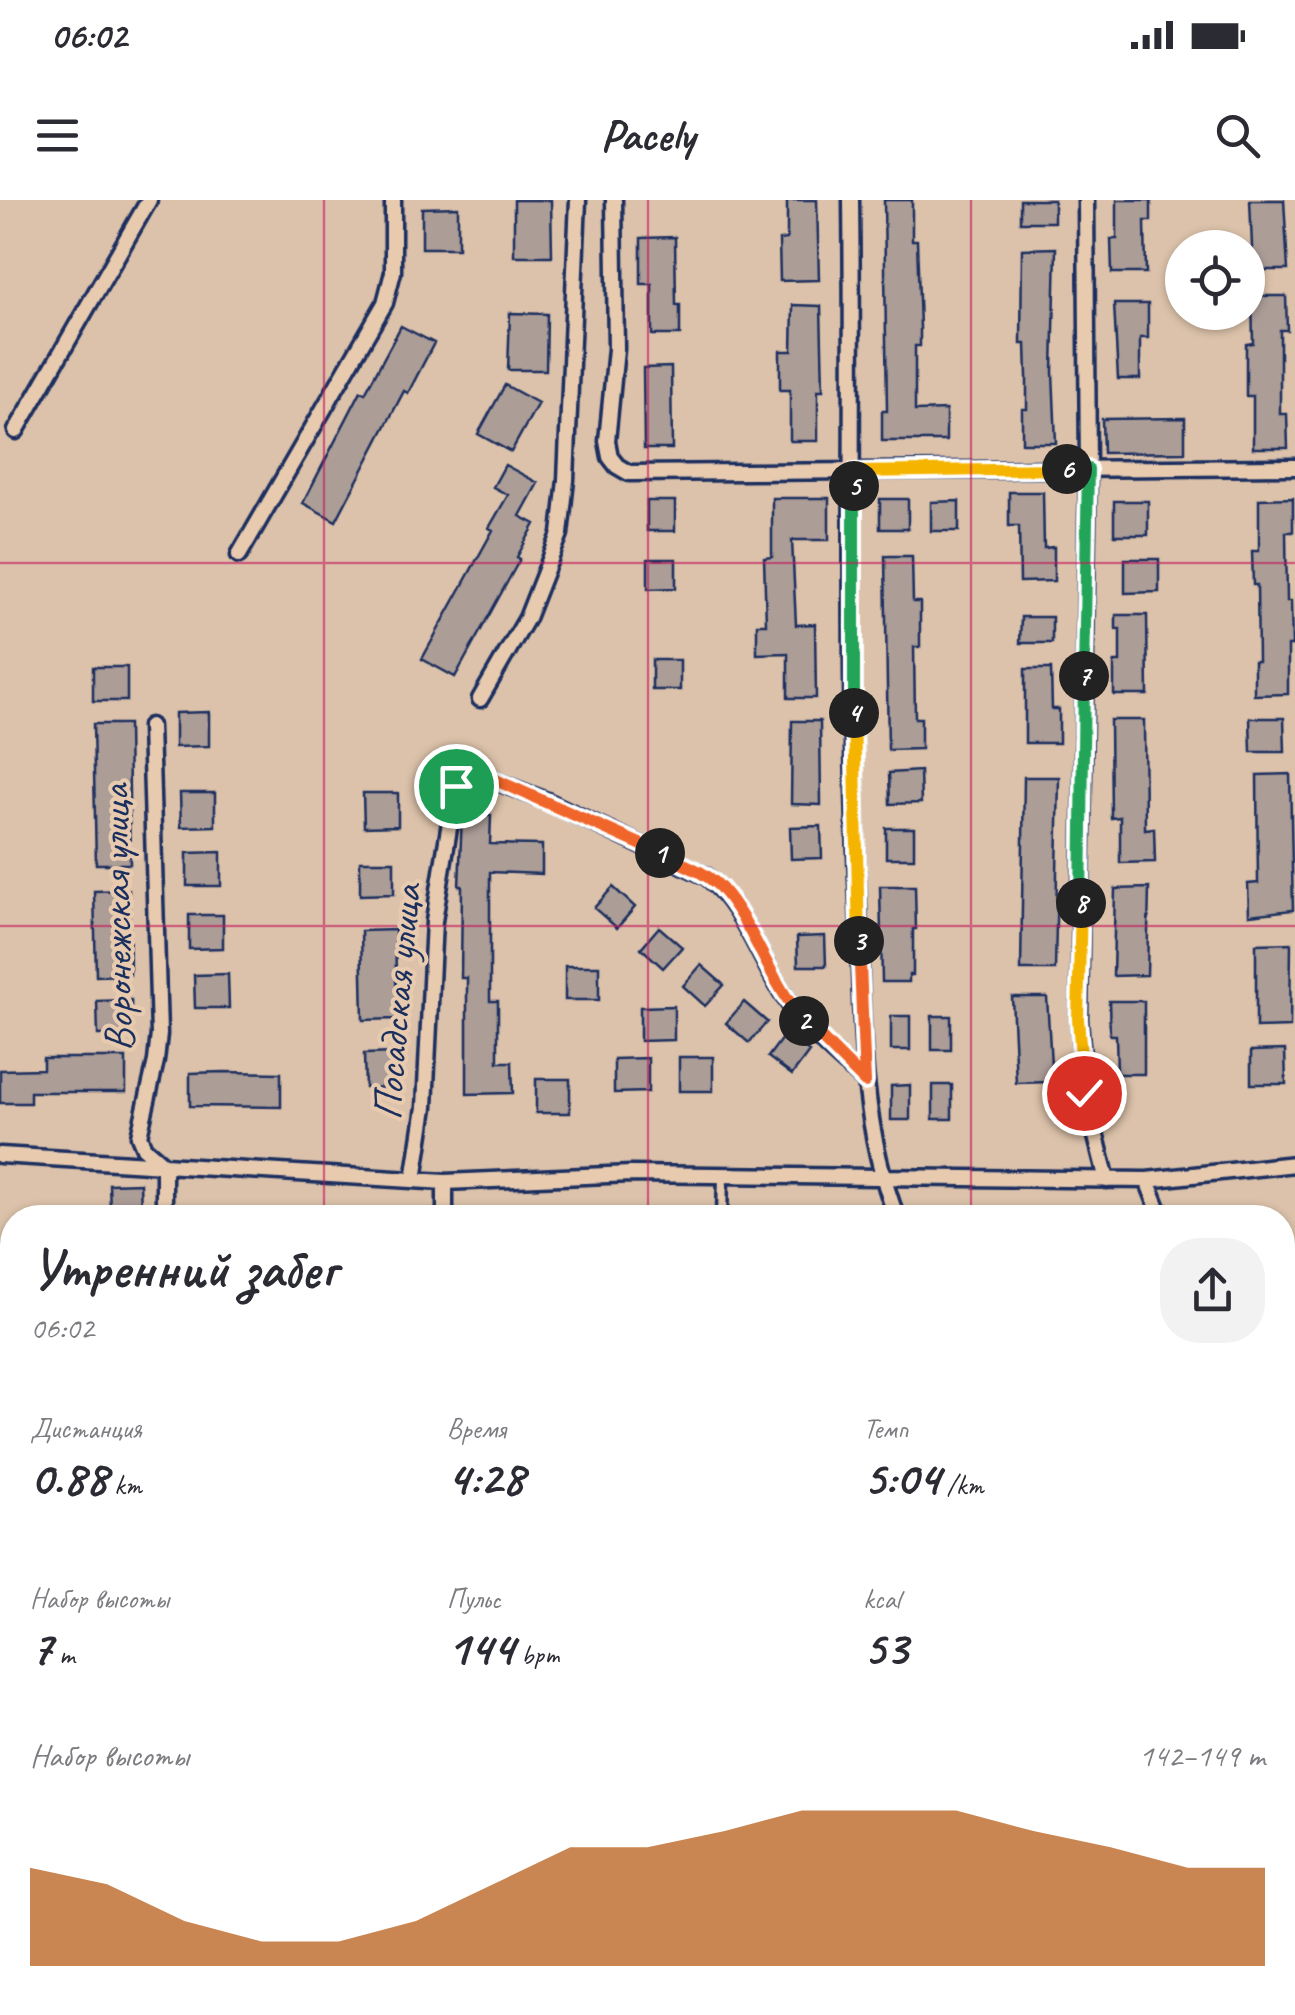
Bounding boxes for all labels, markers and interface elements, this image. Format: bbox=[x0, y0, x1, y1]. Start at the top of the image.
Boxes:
text: 06:02 bbox=[50, 12, 127, 59]
text: Pacely bbox=[600, 107, 695, 164]
icon: menu bbox=[30, 108, 85, 163]
icon: search bbox=[1210, 108, 1265, 163]
map controls bbox=[1165, 230, 1265, 330]
button: locate bbox=[1165, 230, 1265, 330]
pin: 6 bbox=[1042, 444, 1092, 494]
text: 6 bbox=[1060, 451, 1074, 486]
pin: 5 bbox=[829, 461, 879, 511]
text: 5 bbox=[848, 468, 860, 503]
pin: 7 bbox=[1059, 651, 1109, 701]
text: 7 bbox=[1078, 658, 1090, 693]
pin: 4 bbox=[829, 688, 879, 738]
text: 4 bbox=[848, 695, 860, 730]
pin bbox=[414, 744, 499, 829]
icon: arrive bbox=[429, 759, 484, 814]
street label: Воронежская улица bbox=[88, 781, 146, 1052]
pin: 1 bbox=[635, 828, 685, 878]
text: 1 bbox=[654, 835, 666, 870]
pin: 8 bbox=[1056, 878, 1106, 928]
street label: Посадская улица bbox=[360, 880, 434, 1122]
text: 8 bbox=[1075, 885, 1087, 920]
pin: 3 bbox=[834, 916, 884, 966]
text: 3 bbox=[853, 923, 865, 958]
pin: 2 bbox=[779, 996, 829, 1046]
text: 2 bbox=[798, 1003, 810, 1038]
pin bbox=[1042, 1051, 1127, 1136]
icon: check bbox=[1057, 1066, 1112, 1121]
text: Утренний забег bbox=[30, 1234, 337, 1304]
button: share bbox=[1160, 1238, 1265, 1343]
text: 06:02 bbox=[30, 1307, 94, 1348]
text: Дистанция bbox=[30, 1411, 142, 1446]
text: Время bbox=[447, 1411, 506, 1446]
text: Темп bbox=[863, 1411, 908, 1446]
text: 0.88 bbox=[30, 1446, 107, 1509]
text: 4:28 bbox=[447, 1446, 524, 1509]
text: 5:04 bbox=[863, 1446, 940, 1509]
text: km bbox=[107, 1467, 142, 1502]
text: /km bbox=[940, 1467, 983, 1502]
text: Набор высоты bbox=[30, 1581, 169, 1616]
text: Пульс bbox=[447, 1581, 501, 1616]
text: kcal bbox=[863, 1581, 900, 1616]
text: 7 bbox=[30, 1616, 52, 1679]
text: 144 bbox=[447, 1616, 514, 1679]
text: 53 bbox=[863, 1616, 908, 1679]
text: m bbox=[52, 1637, 75, 1672]
text: bpm bbox=[514, 1637, 559, 1672]
text: Набор высоты bbox=[30, 1735, 189, 1776]
text: 142–149 m bbox=[1139, 1735, 1265, 1776]

